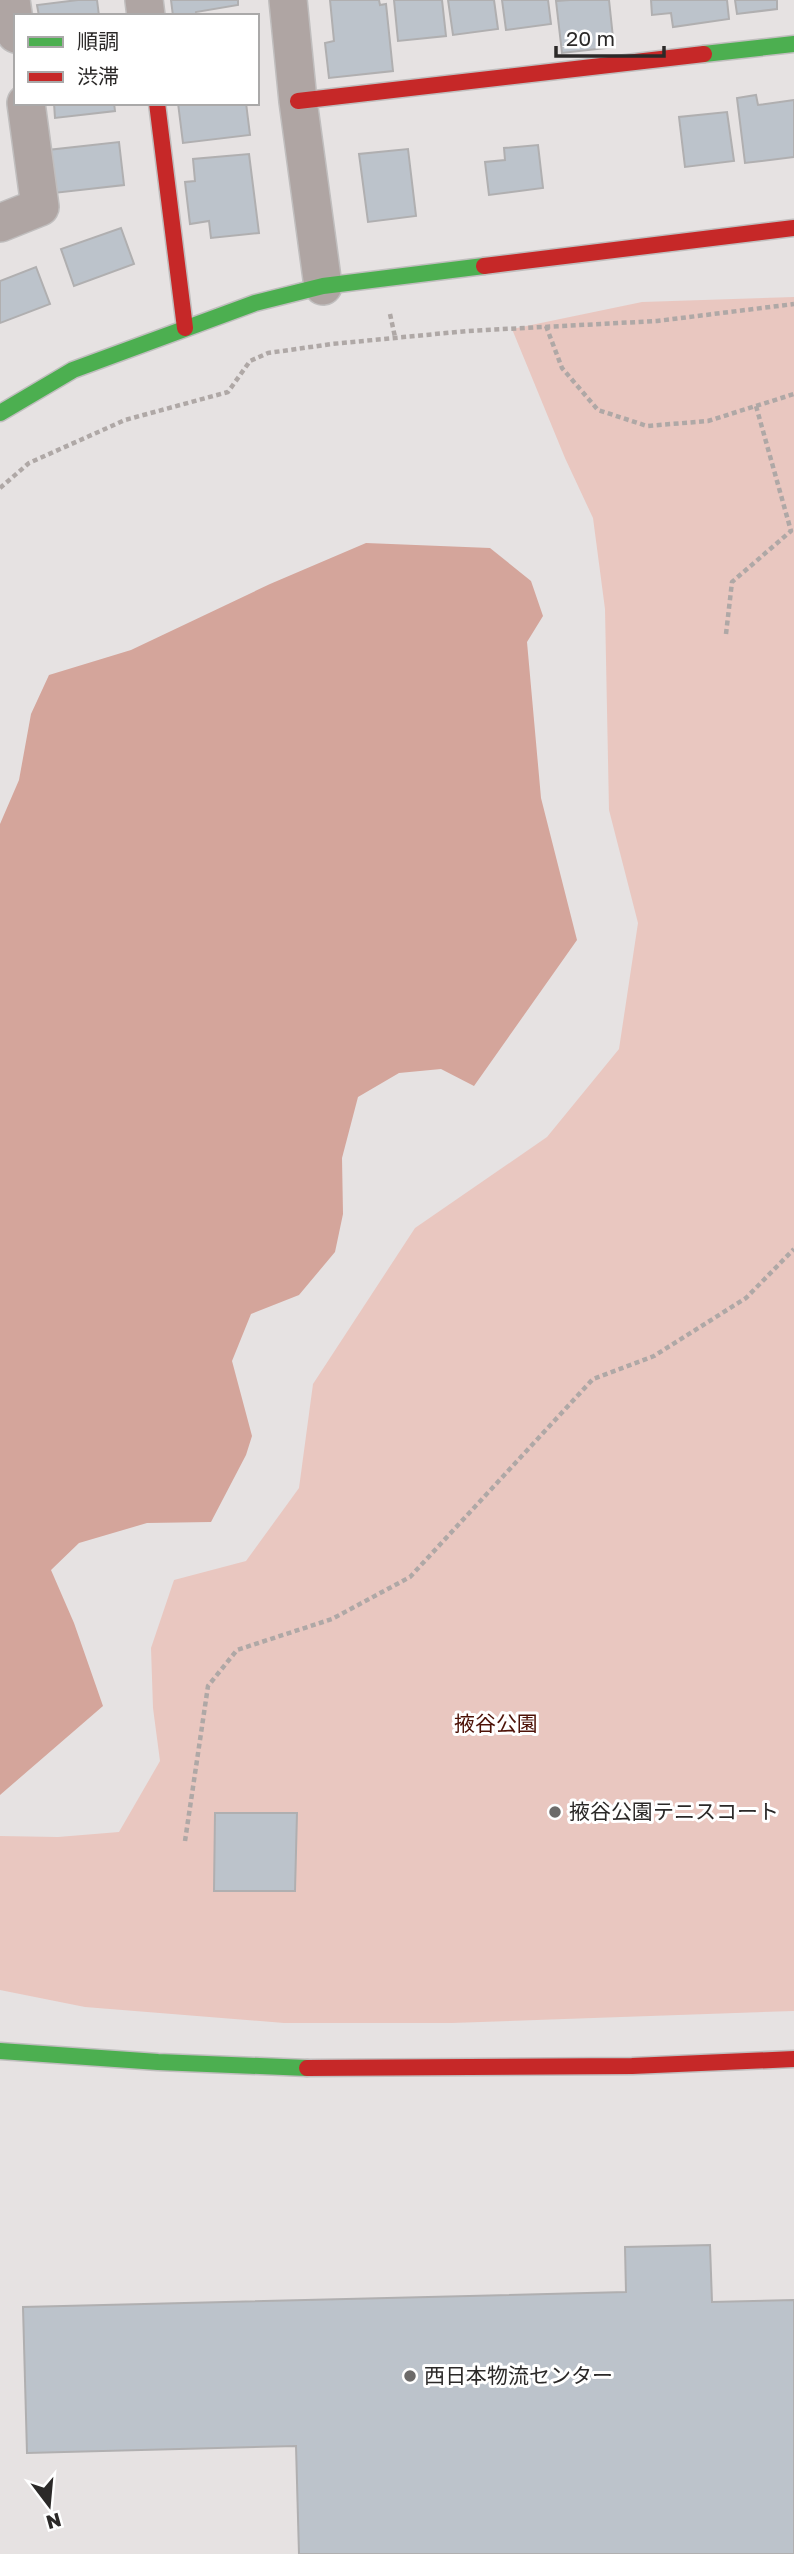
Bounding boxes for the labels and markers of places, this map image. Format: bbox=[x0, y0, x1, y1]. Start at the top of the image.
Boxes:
place label: 掖谷公園テニスコート bbox=[569, 1798, 779, 1824]
marker: 掖谷公園テニスコート bbox=[547, 1804, 563, 1820]
place label: 西日本物流センター bbox=[424, 2362, 613, 2388]
marker: 西日本物流センター bbox=[402, 2368, 418, 2384]

